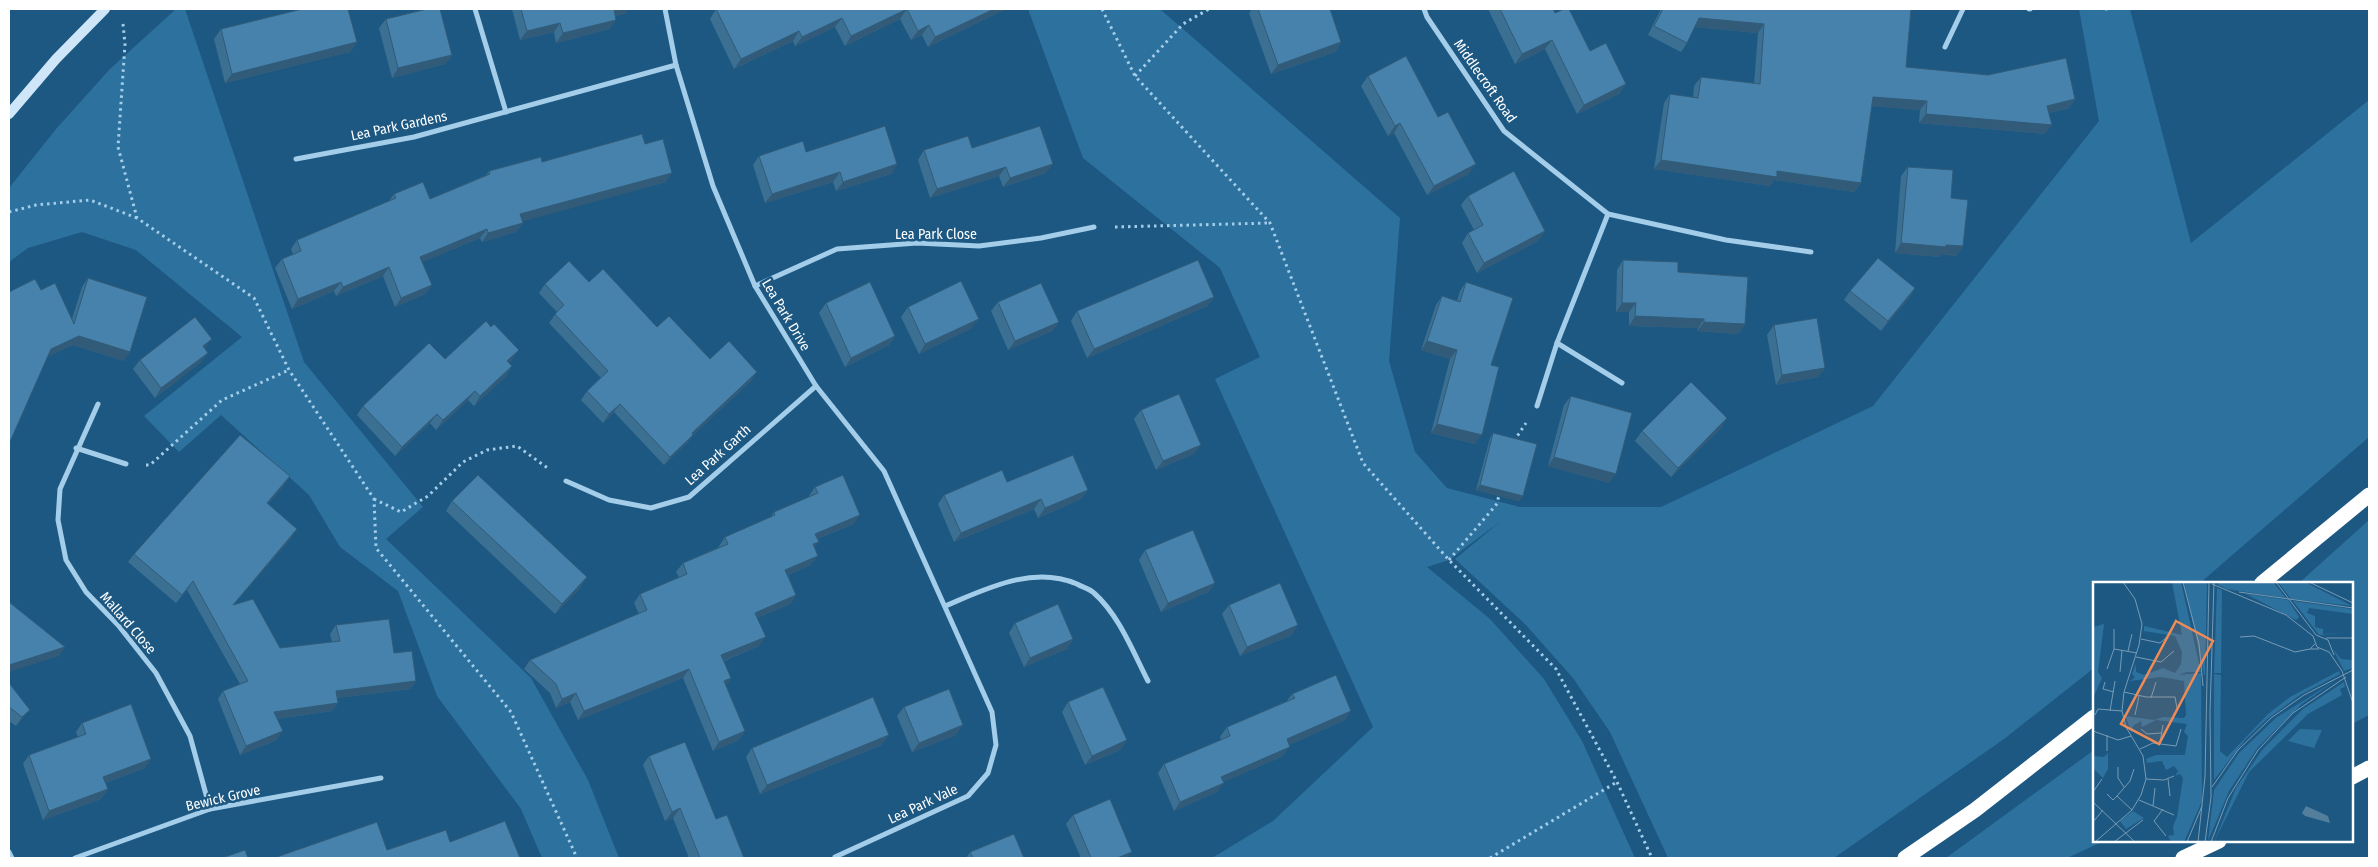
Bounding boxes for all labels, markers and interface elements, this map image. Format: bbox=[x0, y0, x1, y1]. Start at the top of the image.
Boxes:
street label: Middlecroft Road bbox=[1450, 36, 1520, 126]
street label: Lea Park Gardens bbox=[349, 107, 449, 145]
street label: Lea Park Close bbox=[895, 226, 977, 243]
street label: Lea Park Drive bbox=[758, 276, 814, 354]
street label: Lea Park Garth bbox=[682, 421, 754, 489]
inset map bbox=[2093, 582, 2353, 842]
street label: Mallard Close bbox=[96, 588, 160, 658]
street label: Lea Park Vale bbox=[885, 780, 961, 828]
street label: Bewick Grove bbox=[184, 781, 262, 815]

